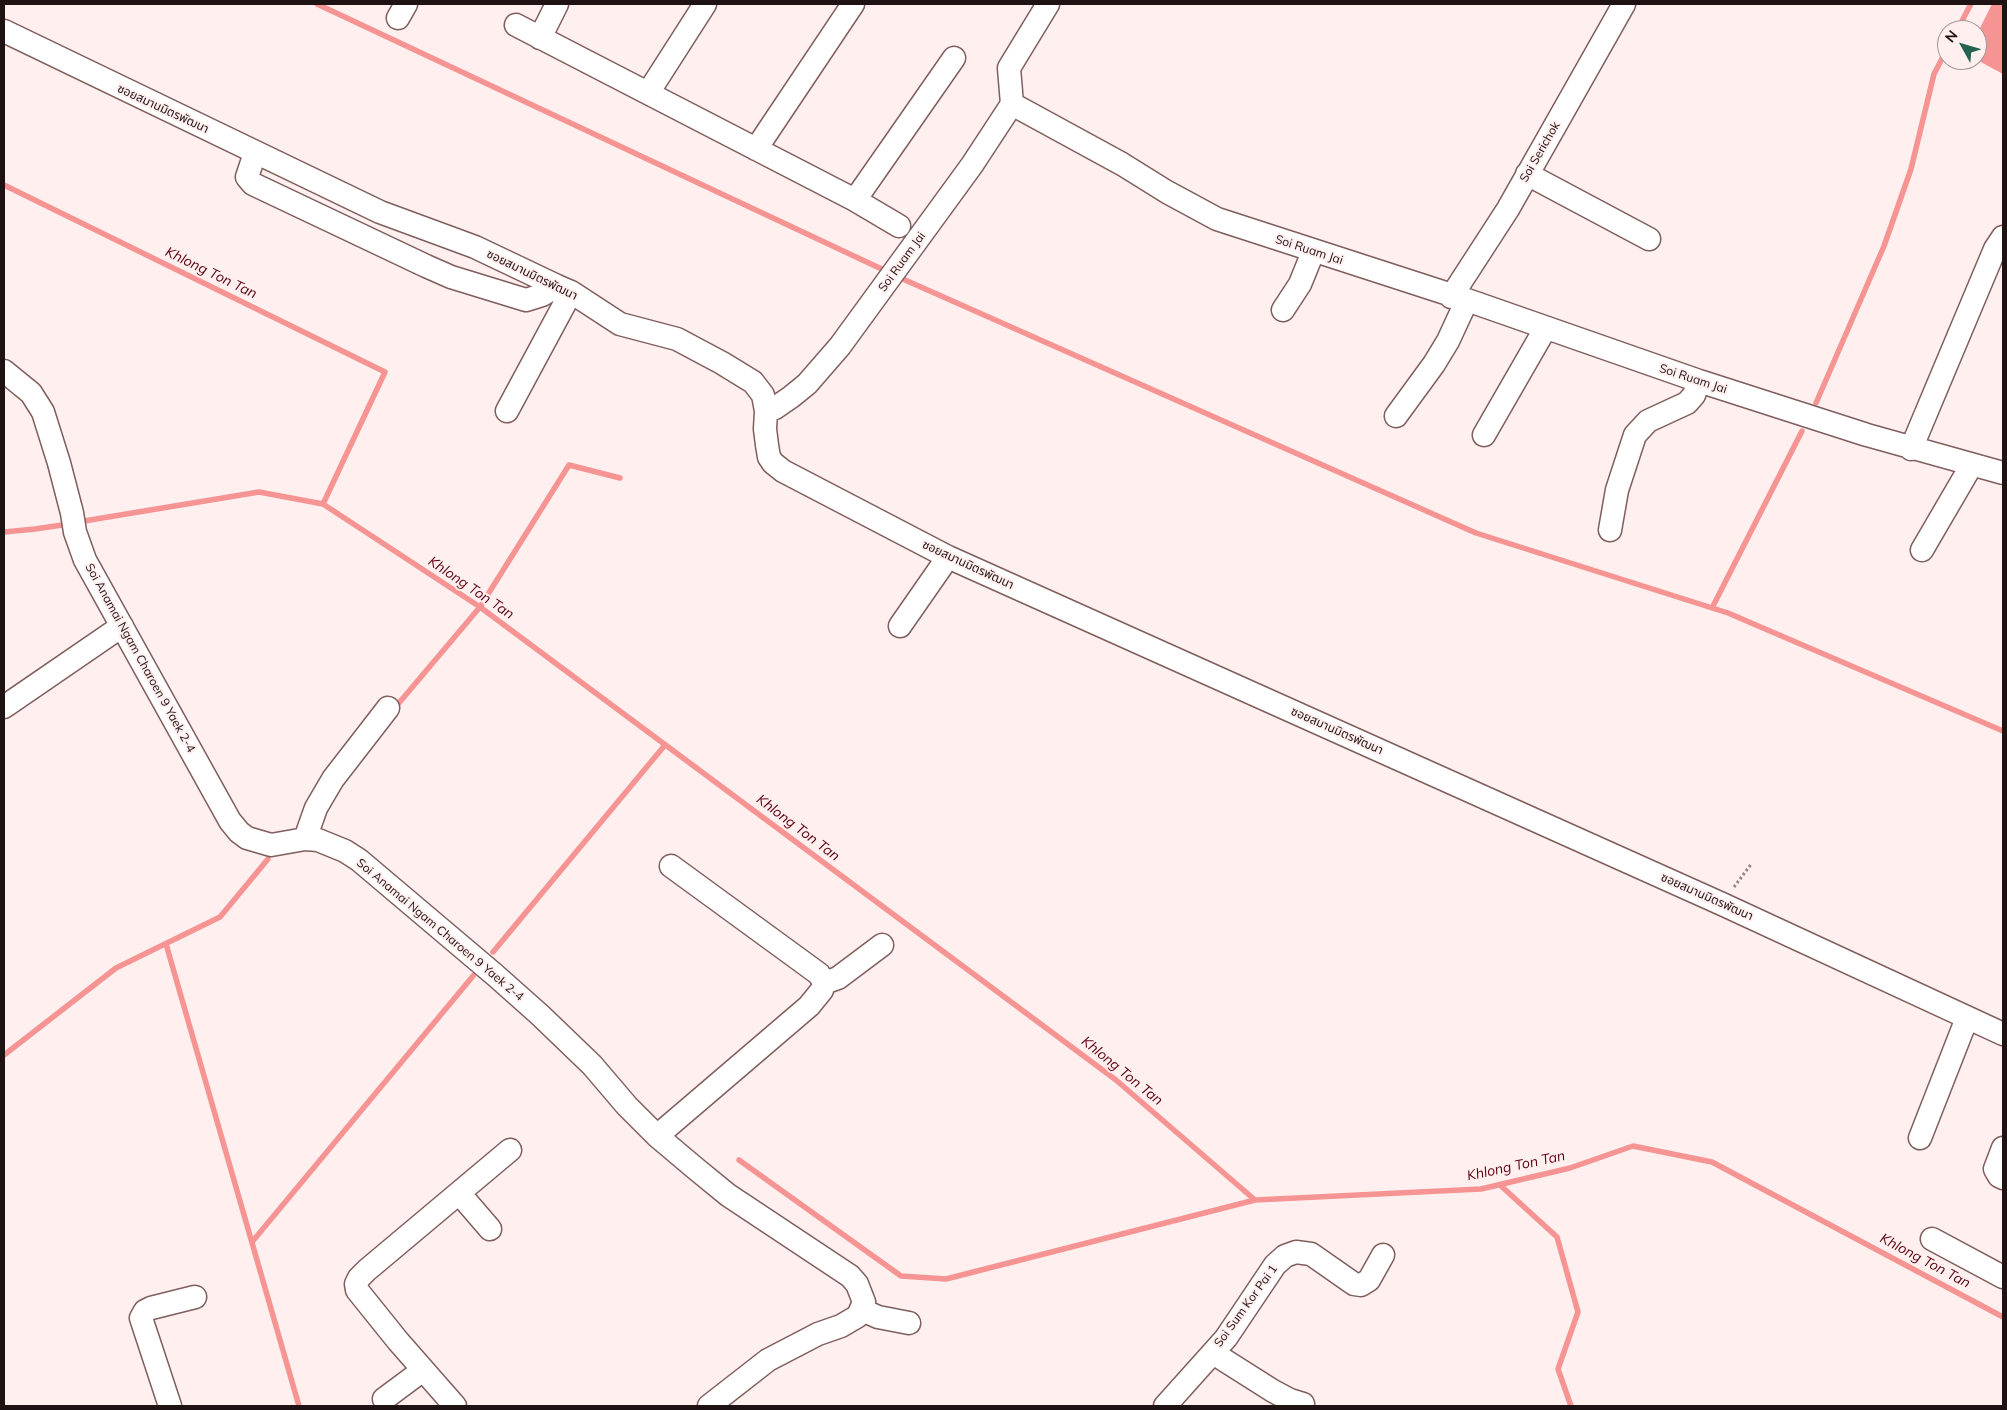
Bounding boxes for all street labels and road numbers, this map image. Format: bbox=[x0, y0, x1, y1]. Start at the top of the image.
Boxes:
street label: ซอยสมานมิตรพัฒนา bbox=[115, 81, 211, 137]
street label: Soi Serichok bbox=[1517, 119, 1563, 185]
street label: Soi Ruam Jai bbox=[875, 229, 929, 295]
street label: Soi Ruam Jai bbox=[1273, 232, 1345, 268]
street label: ซอยสมานมิตรพัฒนา bbox=[484, 247, 580, 303]
street label: Soi Ruam Jai bbox=[1657, 361, 1729, 397]
street label: ซอยสมานมิตรพัฒนา bbox=[920, 537, 1016, 593]
street label: Soi Anamai Ngam Charoen 9 Yaek 2-4 bbox=[82, 561, 198, 755]
street label: ซอยสมานมิตรพัฒนา bbox=[1289, 704, 1385, 758]
street label: Soi Anamai Ngam Charoen 9 Yaek 2-4 bbox=[354, 856, 526, 1004]
street label: ซอยสมานมิตรพัฒนา bbox=[1659, 870, 1755, 924]
street label: Soi Sum Kor Pai 1 bbox=[1211, 1262, 1281, 1350]

